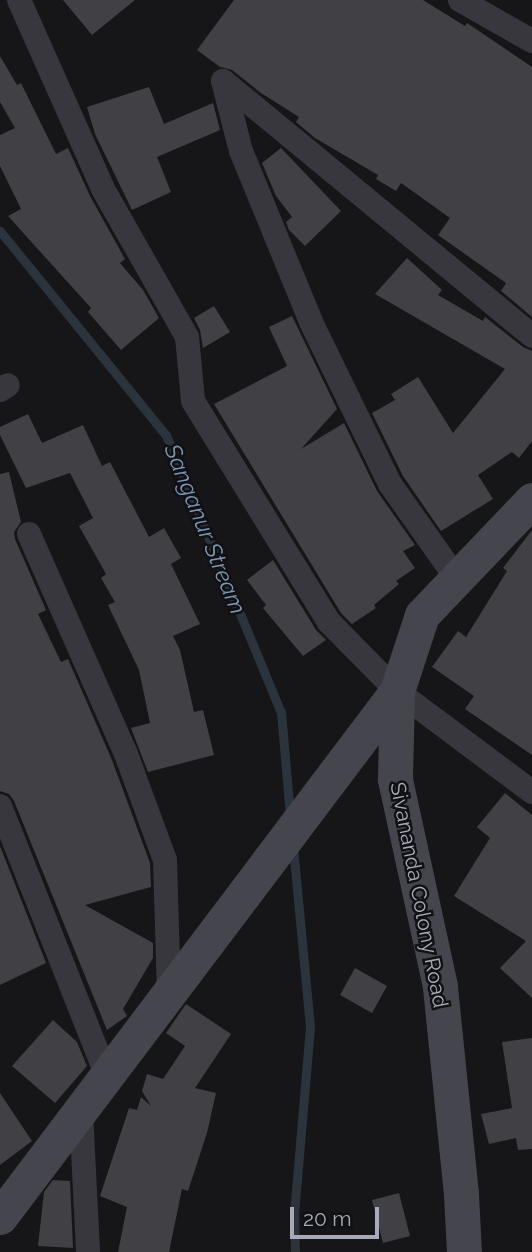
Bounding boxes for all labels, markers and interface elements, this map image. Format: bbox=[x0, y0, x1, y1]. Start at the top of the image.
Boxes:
water label: Sanganur Stream bbox=[158, 440, 252, 618]
street label: Sivananda Colony Road bbox=[385, 780, 453, 1010]
scale bar bbox=[294, 1192, 383, 1236]
text: 20 m bbox=[303, 1206, 351, 1231]

